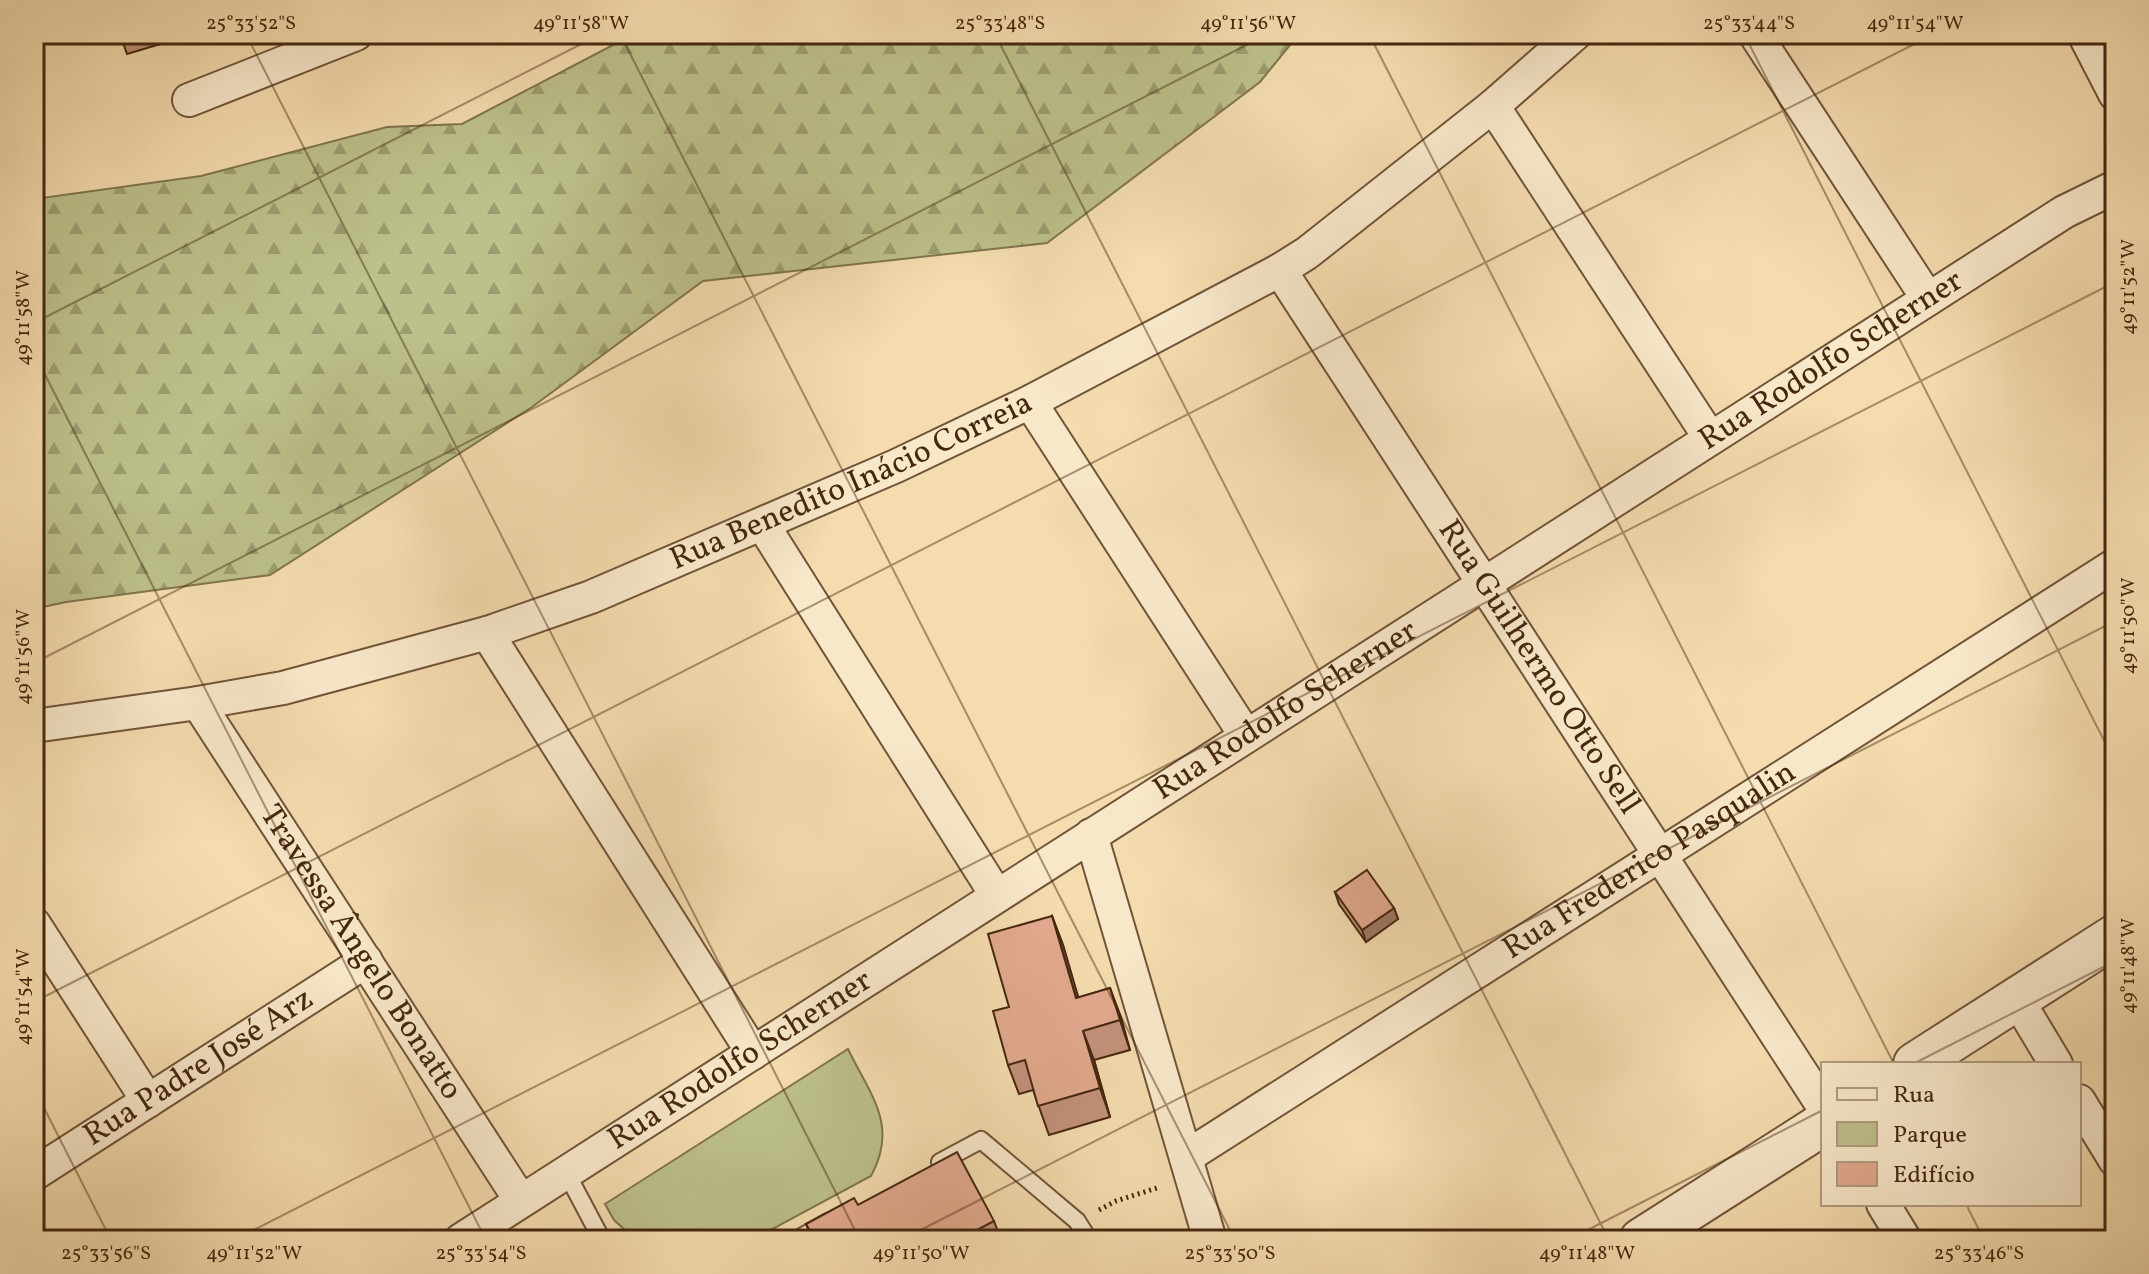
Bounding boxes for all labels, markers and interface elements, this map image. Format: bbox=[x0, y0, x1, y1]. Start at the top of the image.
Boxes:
text: 25°33'52"S bbox=[206, 10, 296, 38]
text: 49°11'58"W bbox=[533, 10, 629, 38]
text: 25°33'48"S bbox=[955, 10, 1045, 38]
text: 49°11'56"W bbox=[1200, 10, 1296, 38]
text: 25°33'44"S bbox=[1703, 10, 1795, 38]
text: 49°11'54"W bbox=[1866, 10, 1964, 38]
text: 49°11'52"W bbox=[2115, 239, 2143, 335]
street label: Rua Rodolfo Scherner bbox=[1691, 260, 1972, 462]
text: 49°11'58"W bbox=[10, 270, 38, 366]
street label: Rua Benedito Inácio Correia bbox=[663, 382, 1040, 582]
street label: Rua Guilhermo Otto Sell bbox=[1426, 512, 1650, 823]
text: 49°11'50"W bbox=[2115, 577, 2143, 675]
text: 49°11'56"W bbox=[10, 609, 38, 705]
street label: Rua Rodolfo Scherner bbox=[1145, 610, 1427, 812]
street label: Rua Frederico Pasqualin bbox=[1495, 752, 1805, 971]
street label: Travessa Ângelo Bonatto bbox=[248, 797, 472, 1109]
text: 49°11'48"W bbox=[2115, 918, 2143, 1014]
text: 49°11'54"W bbox=[10, 948, 38, 1046]
street label: Rua Rodolfo Scherner bbox=[600, 960, 881, 1162]
street label: Rua Padre José Arz bbox=[76, 978, 322, 1158]
legend bbox=[1821, 1062, 2081, 1206]
text: Rua bbox=[1893, 1079, 1935, 1113]
text: Parque bbox=[1893, 1119, 1967, 1153]
text: Edifício bbox=[1893, 1159, 1975, 1193]
text: 25°33'56"S bbox=[61, 1240, 151, 1268]
text: 49°11'52"W bbox=[206, 1240, 302, 1268]
text: 25°33'54"S bbox=[435, 1240, 527, 1268]
text: 49°11'50"W bbox=[872, 1240, 970, 1268]
text: 25°33'50"S bbox=[1184, 1240, 1276, 1268]
text: 49°11'48"W bbox=[1539, 1240, 1635, 1268]
text: 25°33'46"S bbox=[1934, 1240, 2024, 1268]

